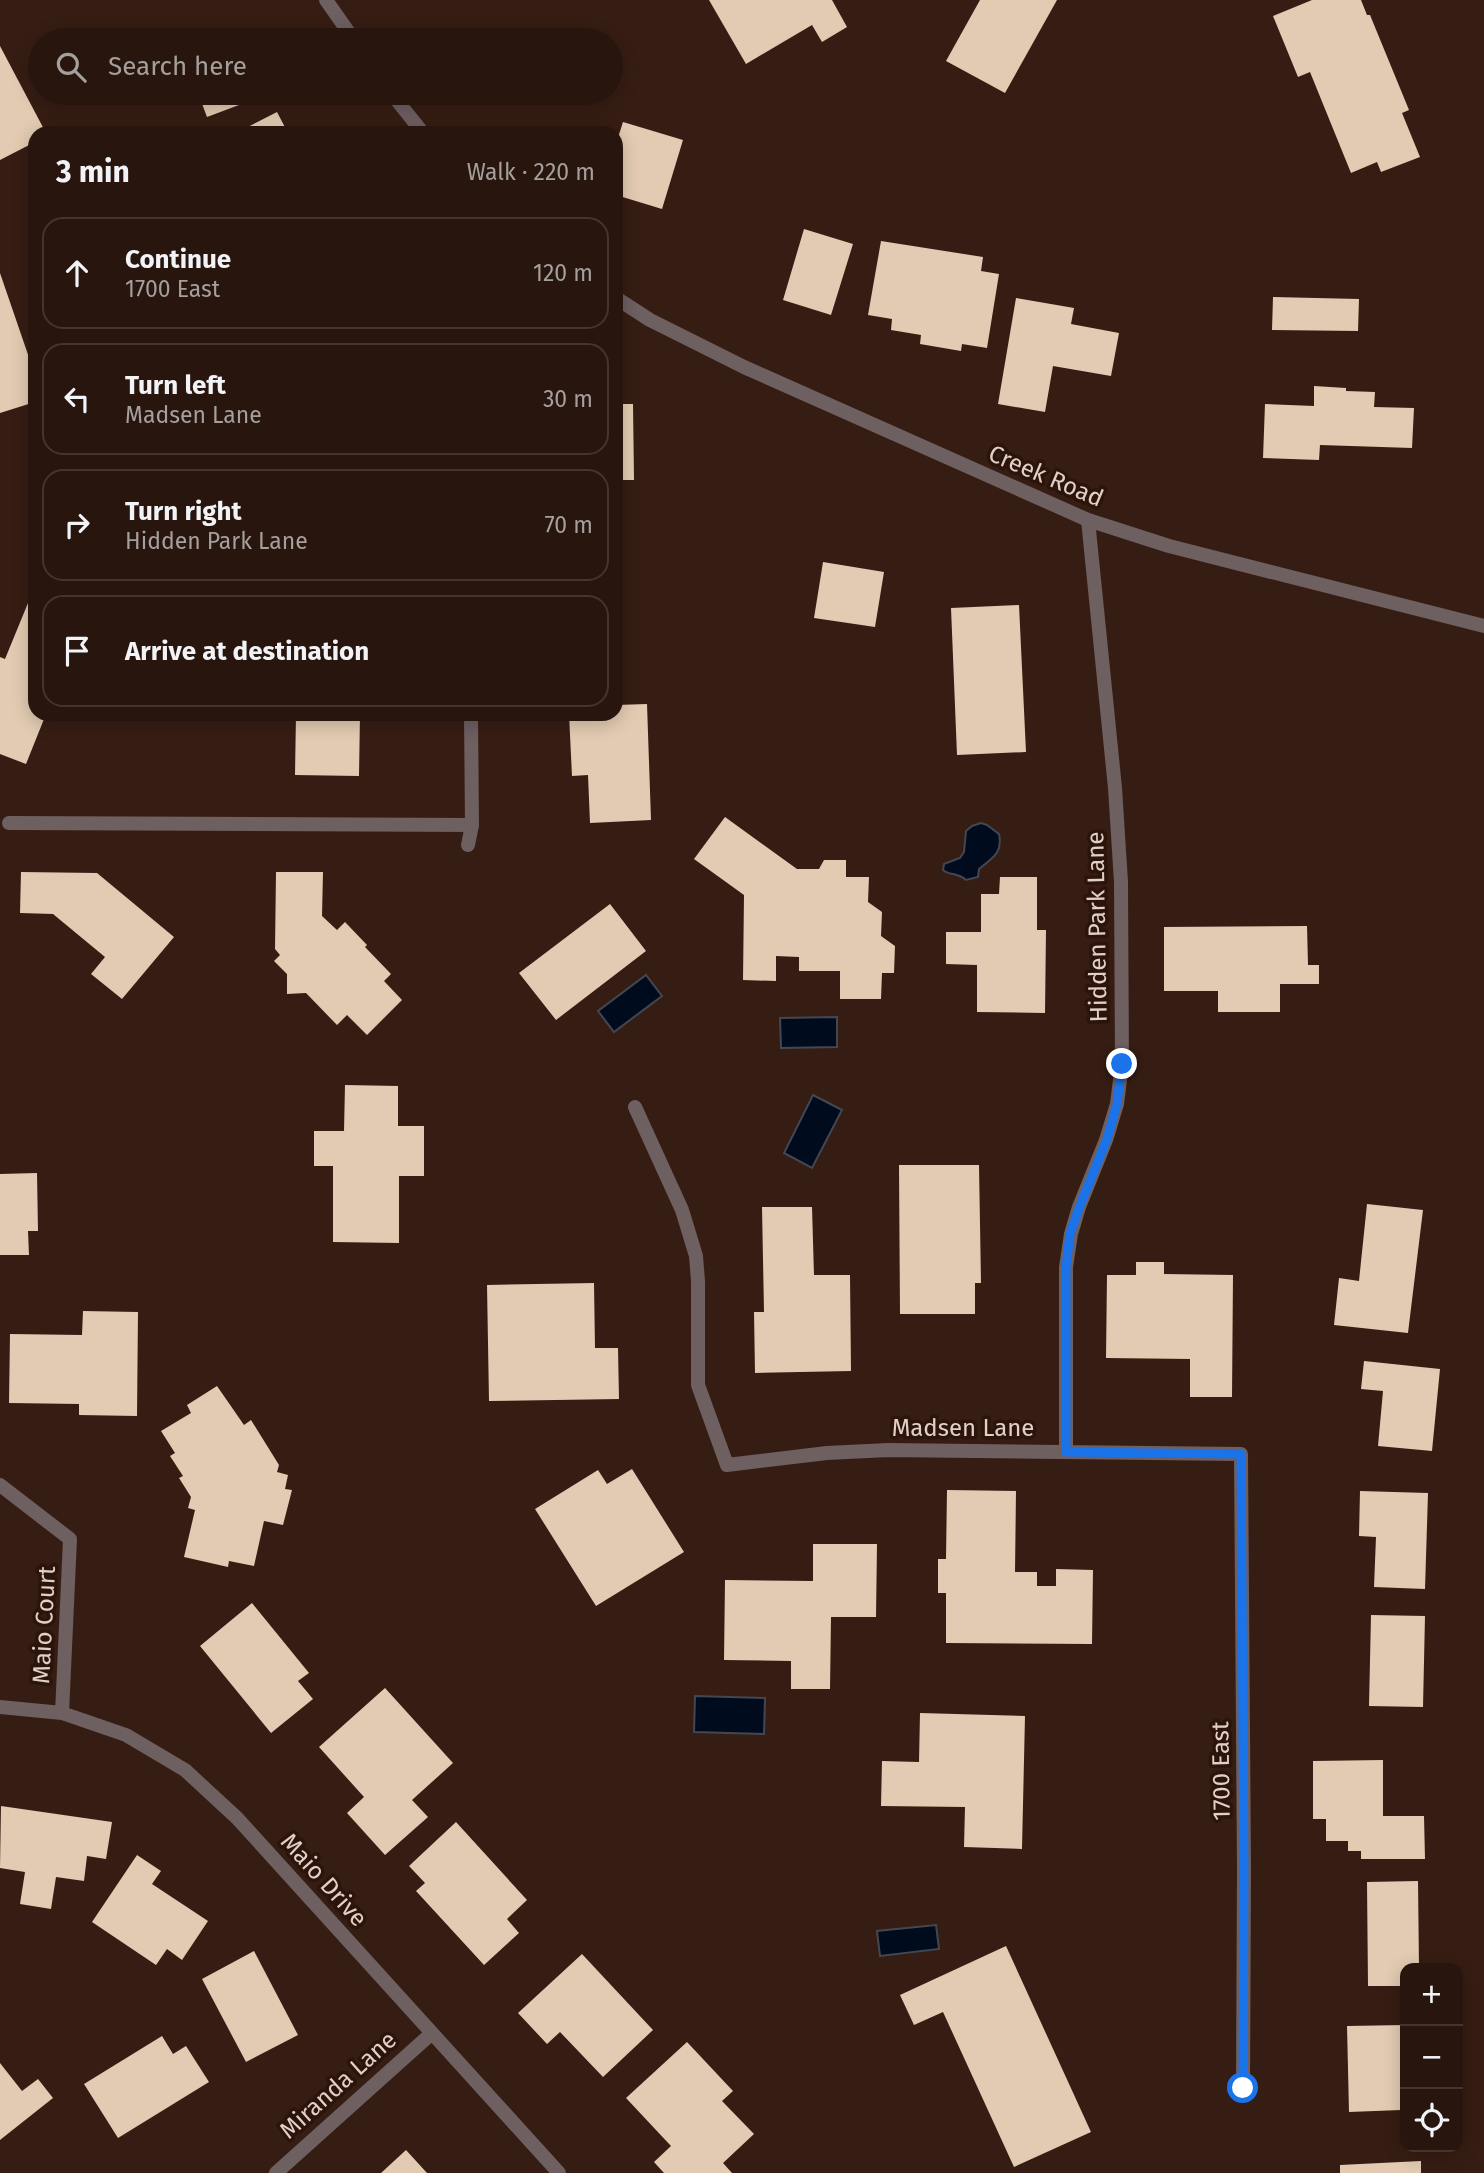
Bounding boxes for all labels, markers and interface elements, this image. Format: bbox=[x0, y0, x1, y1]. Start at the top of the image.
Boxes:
search box bbox=[28, 28, 623, 105]
icon: search bbox=[52, 48, 90, 86]
text: Search here bbox=[108, 51, 247, 82]
text: 3 min bbox=[56, 154, 130, 190]
text: Walk · 220 m bbox=[467, 158, 595, 186]
text: Continue bbox=[125, 244, 231, 275]
icon: ahead bbox=[58, 254, 96, 292]
text: 120 m bbox=[533, 259, 593, 287]
text: 1700 East bbox=[125, 275, 220, 303]
text: Turn left bbox=[125, 370, 226, 401]
icon: left bbox=[58, 380, 96, 418]
text: 30 m bbox=[543, 385, 593, 413]
text: Madsen Lane bbox=[125, 401, 262, 429]
street label: Creek Road bbox=[984, 439, 1108, 513]
text: Turn right bbox=[125, 496, 242, 527]
icon: right bbox=[58, 506, 96, 544]
text: 70 m bbox=[544, 511, 593, 539]
text: Hidden Park Lane bbox=[125, 527, 308, 555]
icon: arrive bbox=[58, 632, 96, 670]
text: Arrive at destination bbox=[125, 636, 369, 667]
street label: Hidden Park Lane bbox=[1081, 831, 1113, 1023]
route end bbox=[1106, 1048, 1137, 1079]
street label: Madsen Lane bbox=[892, 1414, 1034, 1442]
street label: Maio Court bbox=[27, 1565, 61, 1685]
street label: 1700 East bbox=[1206, 1721, 1236, 1821]
street label: Maio Drive bbox=[275, 1828, 373, 1932]
map controls bbox=[1400, 1963, 1463, 2152]
button: + bbox=[1400, 1963, 1463, 2026]
street label: Miranda Lane bbox=[274, 2026, 402, 2144]
button: − bbox=[1400, 2026, 1463, 2089]
route start bbox=[1227, 2072, 1258, 2103]
button: locate bbox=[1400, 2089, 1463, 2152]

